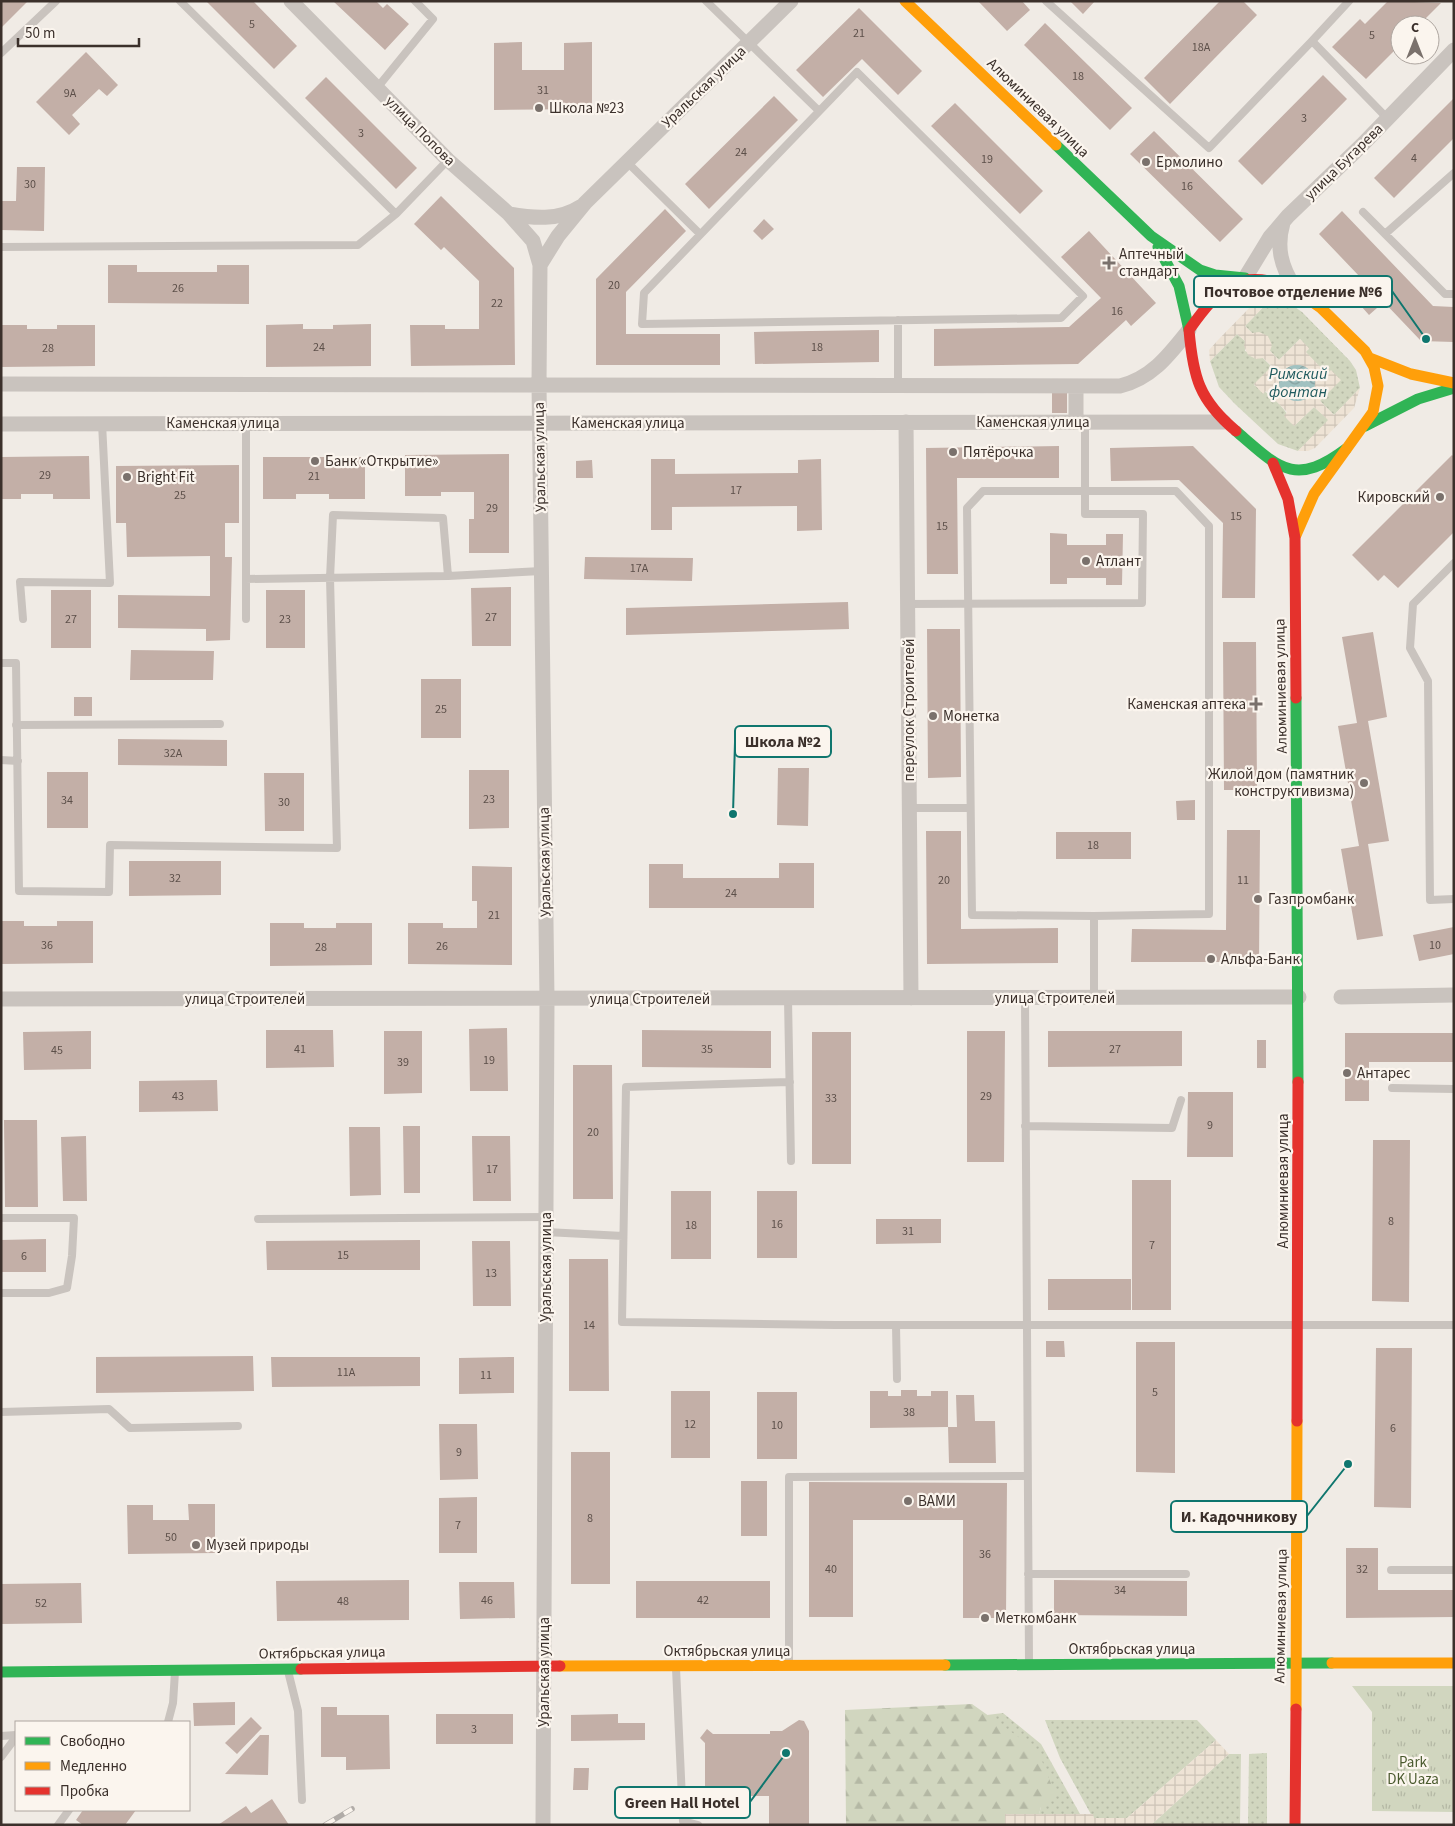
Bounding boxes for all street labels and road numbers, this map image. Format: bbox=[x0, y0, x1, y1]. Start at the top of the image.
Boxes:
street label: Уральская улица bbox=[657, 41, 751, 133]
street label: Алюминиевая улица bbox=[982, 54, 1094, 162]
street label: улица Попова bbox=[380, 91, 460, 171]
street label: улица Бугарева bbox=[1300, 119, 1388, 205]
street label: Уральская улица bbox=[529, 402, 551, 512]
street label: Каменская улица bbox=[976, 412, 1090, 433]
street label: Каменская улица bbox=[166, 413, 280, 434]
street label: Каменская улица bbox=[571, 413, 685, 434]
street label: Алюминиевая улица bbox=[1269, 618, 1293, 754]
street label: переулок Строителей bbox=[899, 639, 920, 782]
street label: Уральская улица bbox=[534, 807, 556, 917]
street label: улица Строителей bbox=[995, 988, 1115, 1009]
street label: улица Строителей bbox=[185, 989, 305, 1010]
street label: улица Строителей bbox=[590, 989, 710, 1010]
street label: Алюминиевая улица bbox=[1273, 1113, 1294, 1249]
street label: Уральская улица bbox=[536, 1212, 557, 1322]
street label: Алюминиевая улица bbox=[1269, 1548, 1293, 1684]
street label: Уральская улица bbox=[534, 1617, 555, 1727]
street label: Октябрьская улица bbox=[1069, 1639, 1195, 1660]
street label: Октябрьская улица bbox=[258, 1641, 386, 1665]
street label: Октябрьская улица bbox=[664, 1641, 790, 1662]

